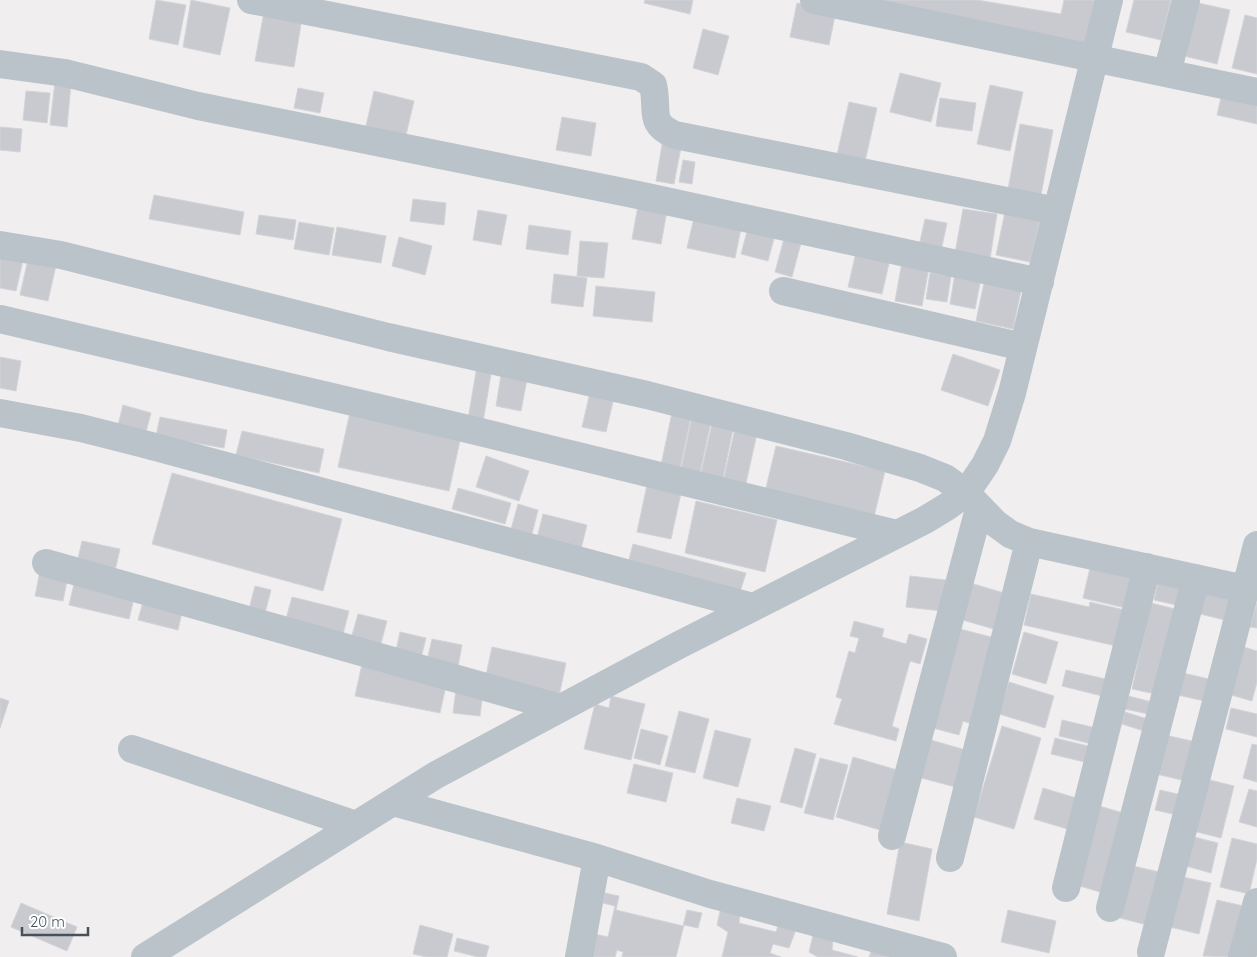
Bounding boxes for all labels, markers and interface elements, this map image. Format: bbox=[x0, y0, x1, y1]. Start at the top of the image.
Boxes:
scale bar bbox=[22, 904, 89, 936]
text: 20 m bbox=[30, 912, 65, 931]

